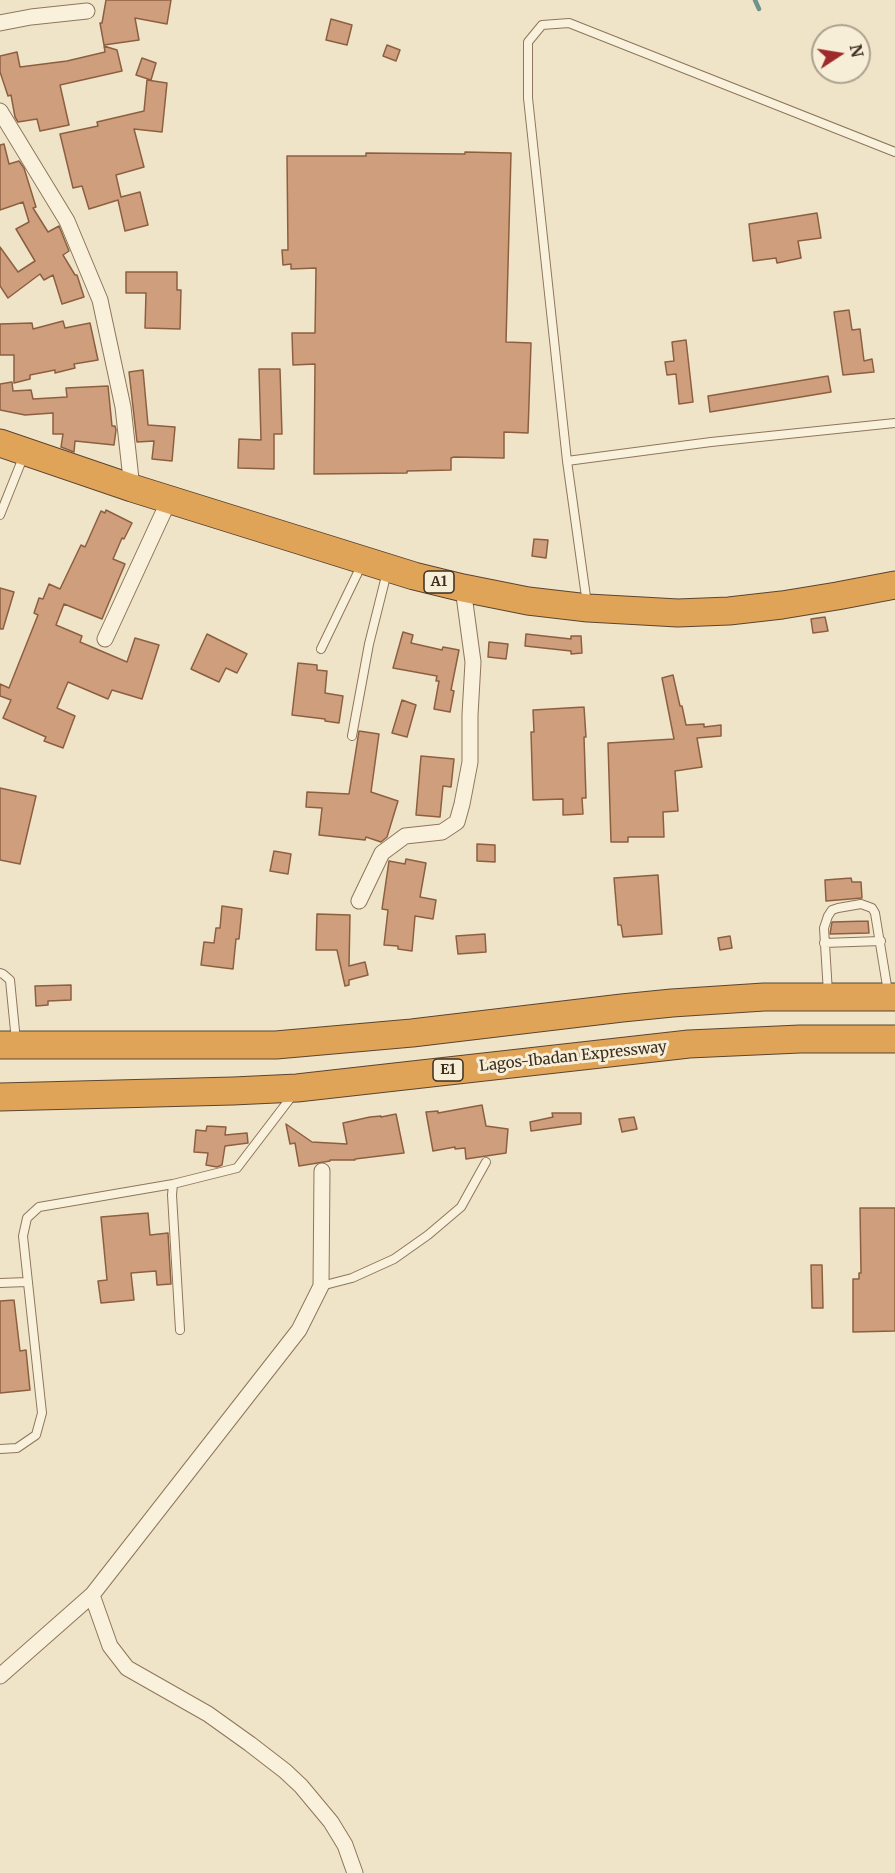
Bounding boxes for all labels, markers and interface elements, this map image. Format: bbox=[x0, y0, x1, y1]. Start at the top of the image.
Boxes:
north arrow bbox=[811, 24, 871, 84]
text: N bbox=[846, 42, 868, 59]
road number: A1 bbox=[424, 571, 454, 593]
street label: Lagos-Ibadan Expressway bbox=[478, 1038, 668, 1076]
road number: E1 bbox=[433, 1059, 463, 1081]

